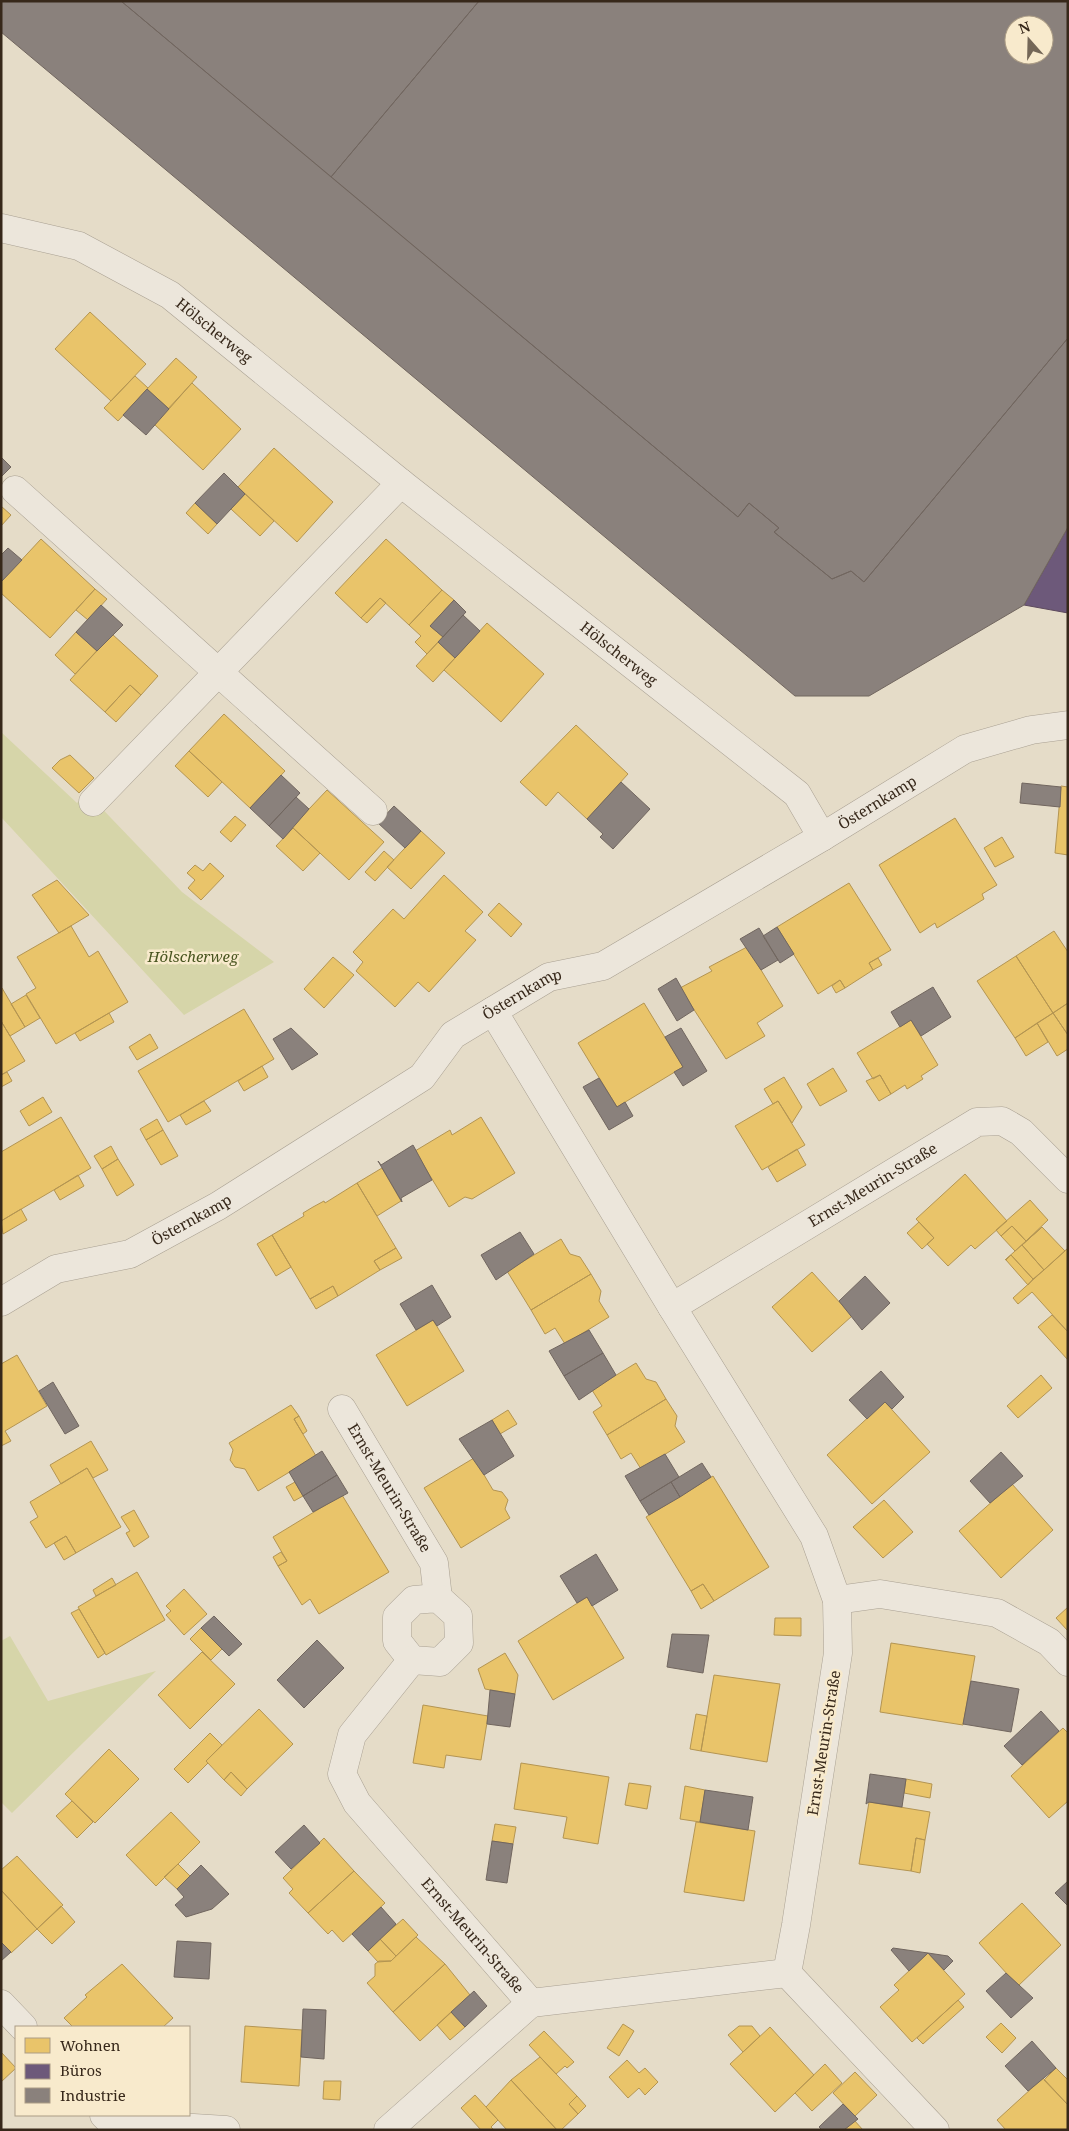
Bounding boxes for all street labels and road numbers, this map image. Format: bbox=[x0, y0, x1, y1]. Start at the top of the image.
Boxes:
street label: Hölscherweg bbox=[172, 293, 257, 367]
street label: Hölscherweg bbox=[577, 617, 662, 690]
street label: Östernkamp bbox=[834, 770, 920, 834]
street label: Östernkamp bbox=[478, 964, 563, 1024]
street label: Ernst-Meurin-Straße bbox=[804, 1138, 940, 1231]
street label: Östernkamp bbox=[148, 1189, 235, 1249]
street label: Ernst-Meurin-Straße bbox=[344, 1419, 436, 1556]
street label: Ernst-Meurin-Straße bbox=[802, 1669, 844, 1817]
street label: Ernst-Meurin-Straße bbox=[417, 1873, 529, 1997]

